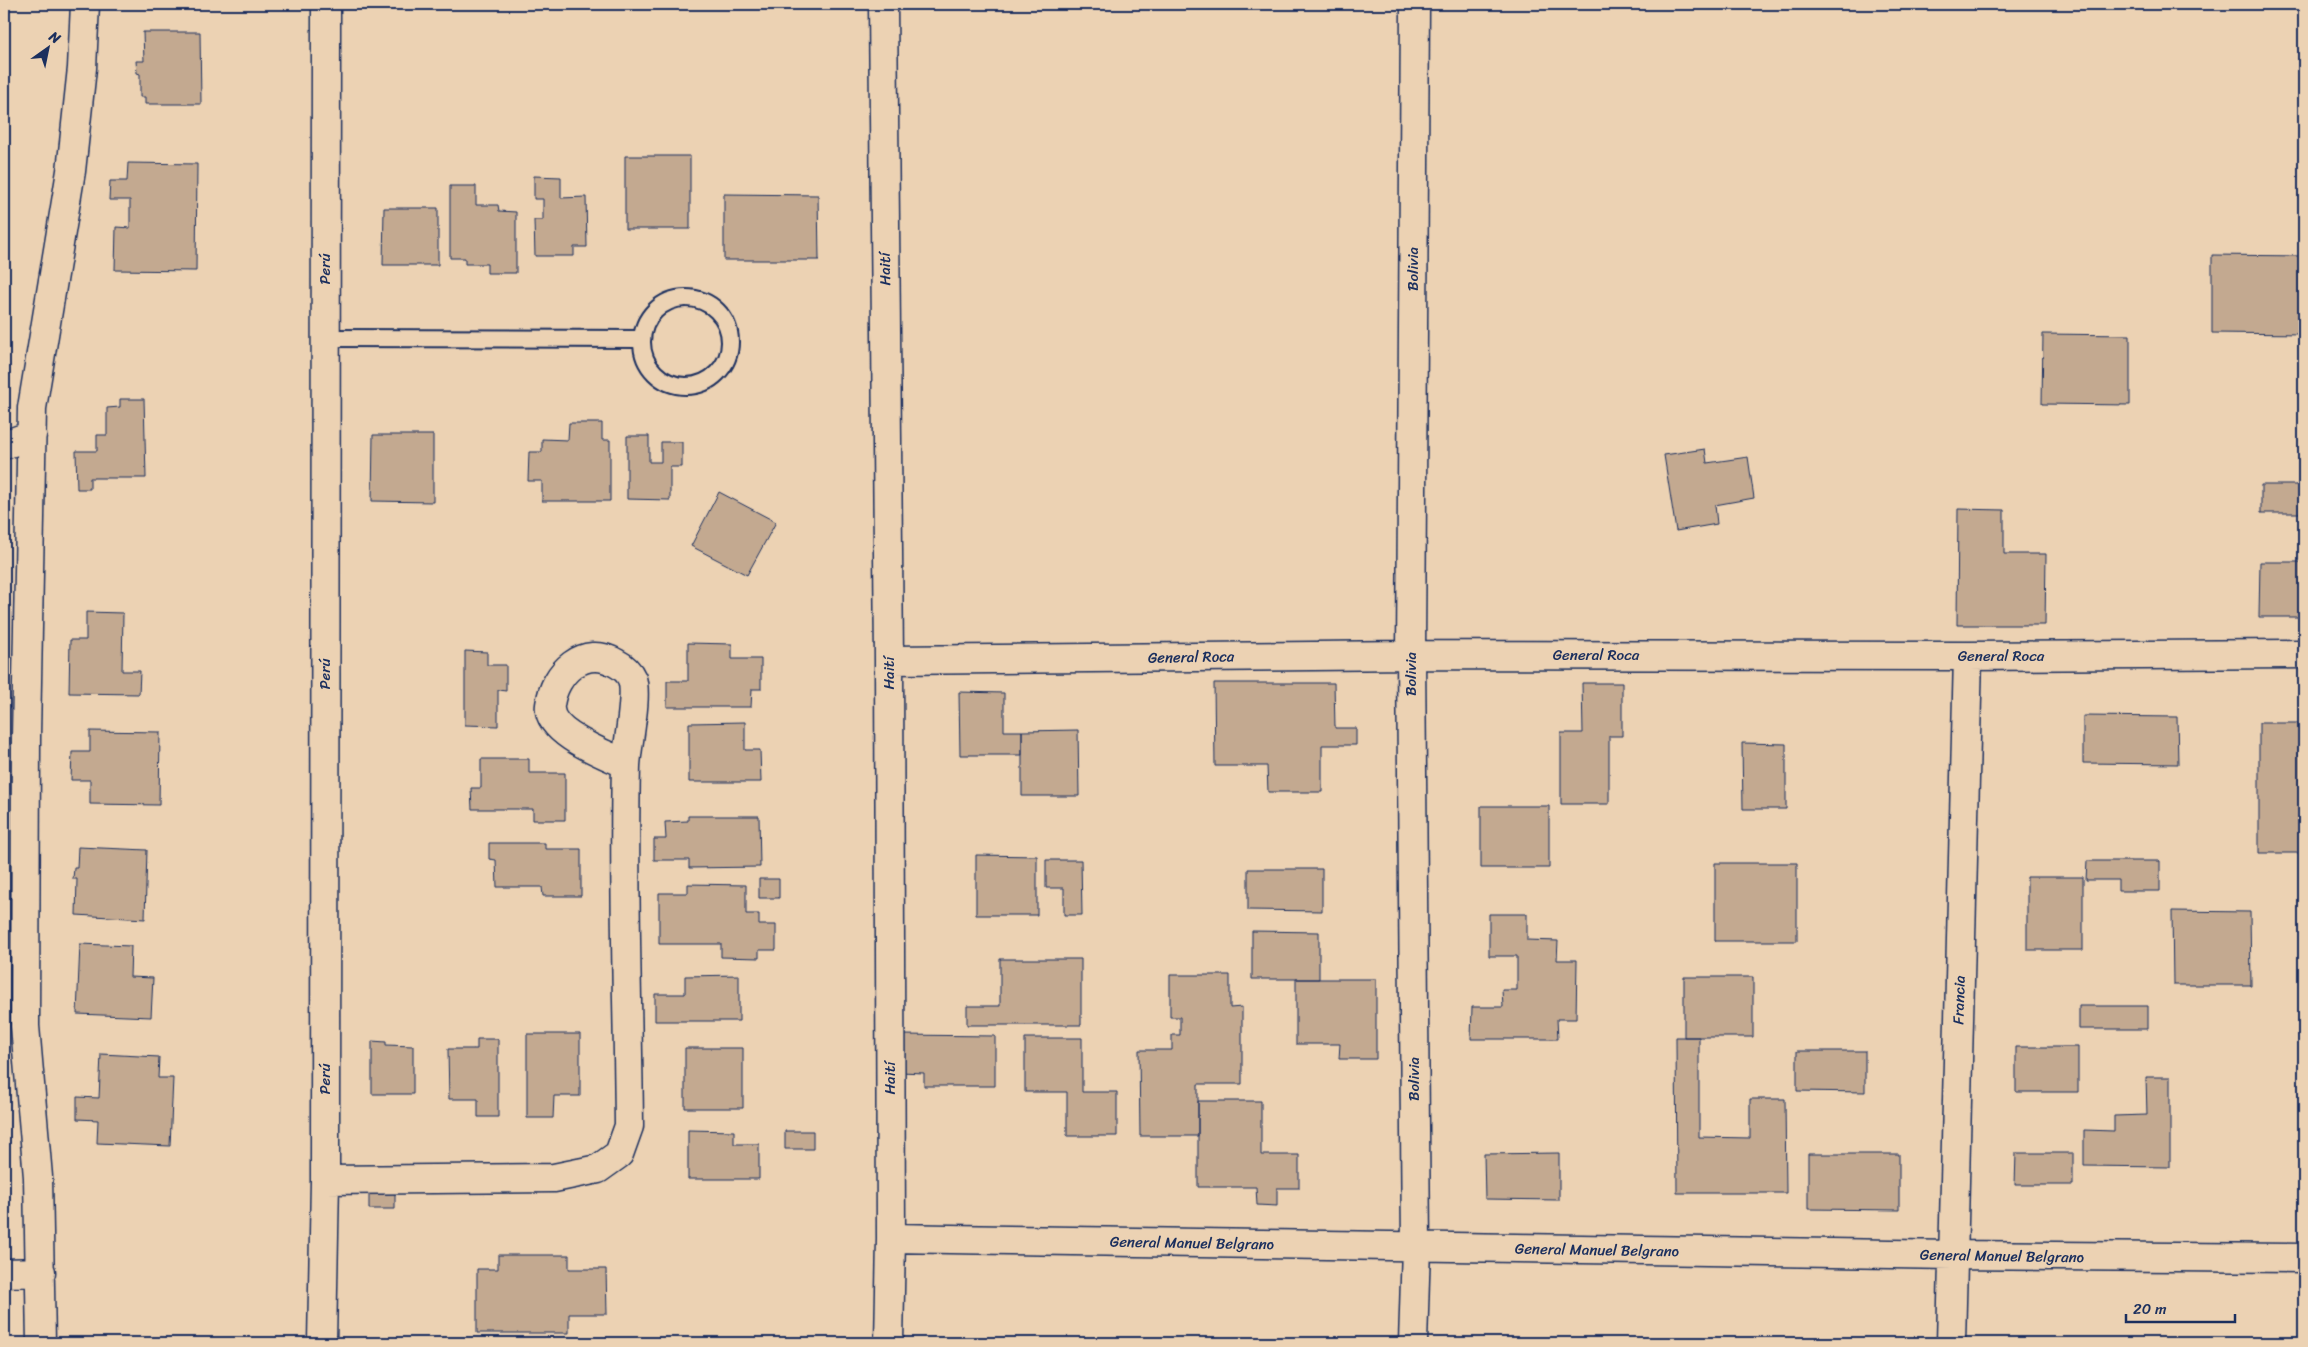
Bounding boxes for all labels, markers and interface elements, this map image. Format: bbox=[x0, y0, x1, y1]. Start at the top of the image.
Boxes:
north arrow bbox=[22, 22, 72, 72]
text: N bbox=[43, 24, 66, 51]
street label: Bolivia bbox=[1400, 246, 1426, 291]
street label: Haití bbox=[872, 250, 898, 286]
street label: Perú bbox=[312, 253, 338, 285]
street label: General Roca bbox=[1553, 642, 1640, 668]
street label: General Roca bbox=[1148, 643, 1235, 671]
street label: General Roca bbox=[1958, 643, 2045, 669]
street label: Bolivia bbox=[1398, 651, 1424, 696]
street label: Haití bbox=[876, 655, 902, 690]
street label: Perú bbox=[312, 658, 338, 690]
street label: Francia bbox=[1945, 975, 1973, 1025]
street label: Bolivia bbox=[1401, 1056, 1427, 1101]
street label: Haití bbox=[877, 1060, 903, 1095]
street label: Perú bbox=[312, 1063, 338, 1095]
street label: General Manuel Belgrano bbox=[1110, 1229, 1275, 1257]
street label: General Manuel Belgrano bbox=[1515, 1236, 1680, 1264]
street label: General Manuel Belgrano bbox=[1920, 1242, 2085, 1270]
scale bar bbox=[2126, 1292, 2234, 1324]
text: 20 m bbox=[2133, 1296, 2167, 1322]

